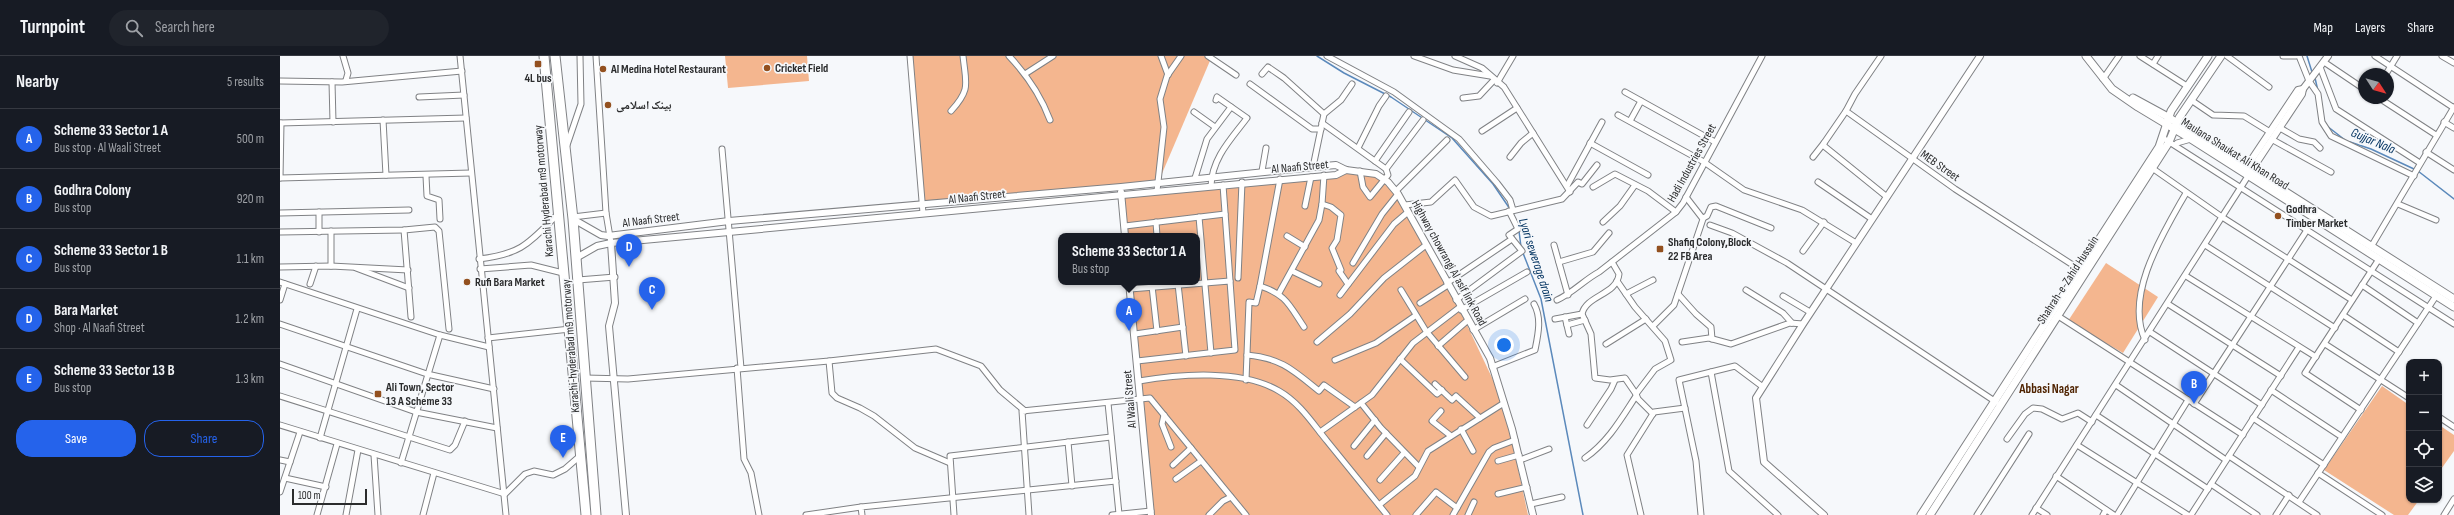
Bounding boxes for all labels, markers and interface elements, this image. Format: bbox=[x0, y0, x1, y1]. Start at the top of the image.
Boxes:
search box bbox=[109, 10, 389, 46]
text: Turnpoint bbox=[20, 16, 85, 39]
icon: search bbox=[123, 17, 145, 39]
text: Search here bbox=[155, 18, 215, 37]
text: Map bbox=[2313, 19, 2333, 36]
text: Layers bbox=[2355, 19, 2385, 36]
text: Share bbox=[2407, 19, 2434, 36]
marker: 4L bus bbox=[533, 59, 543, 69]
place label: Cricket Field bbox=[775, 61, 828, 76]
place label: Al Medina Hotel Restaurant bbox=[610, 62, 726, 77]
marker: Cricket Field bbox=[762, 63, 772, 73]
marker: Al Medina Hotel Restaurant bbox=[598, 64, 608, 74]
north arrow bbox=[2358, 68, 2394, 104]
place label: 4L bus bbox=[524, 71, 552, 86]
text: Nearby bbox=[16, 72, 59, 92]
text: 5 results bbox=[227, 74, 264, 90]
place label: بینک اسلامی bbox=[616, 98, 672, 113]
marker: بینک اسلامی bbox=[603, 100, 613, 110]
street label: Maulana Shaukat Ali Khan Road bbox=[2178, 115, 2292, 193]
text: Scheme 33 Sector 1 A bbox=[54, 121, 168, 140]
street label: Hadi Industries Street bbox=[1664, 121, 1720, 205]
street label: Karachi Hyderabad m9 motorway bbox=[531, 124, 557, 258]
water label: Gujjar Nala bbox=[2348, 125, 2398, 158]
text: A bbox=[26, 131, 32, 147]
text: 500 m bbox=[237, 131, 264, 147]
text: Bus stop · Al Waali Street bbox=[54, 140, 161, 156]
street label: MEB Street bbox=[1917, 147, 1963, 185]
street label: Al Naafi Street bbox=[1270, 157, 1330, 177]
text: Godhra Colony bbox=[54, 181, 131, 200]
street label: Al Naafi Street bbox=[947, 187, 1007, 208]
text: B bbox=[26, 191, 32, 207]
text: 920 m bbox=[237, 191, 264, 207]
street label: Highway chowrangi Al asif link Road bbox=[1408, 197, 1490, 329]
text: Bus stop bbox=[54, 200, 91, 216]
place label: Godhra Timber Market bbox=[2286, 202, 2348, 231]
street label: Al Naafi Street bbox=[621, 209, 681, 231]
marker: Godhra Timber Market bbox=[2273, 211, 2283, 221]
water label: Lyari sewerage drain bbox=[1515, 216, 1557, 304]
popup bbox=[1058, 233, 1200, 285]
street label: Shahrah-e-Zahid Hussain bbox=[2034, 233, 2102, 327]
pin: D bbox=[616, 234, 642, 267]
place label: Shafiq Colony,Block 22 FB Area bbox=[1668, 235, 1751, 264]
text: Scheme 33 Sector 1 B bbox=[54, 241, 168, 260]
text: Scheme 33 Sector 1 A bbox=[1072, 242, 1186, 261]
marker: Shafiq Colony,Block 22 FB Area bbox=[1655, 244, 1665, 254]
text: C bbox=[26, 251, 32, 267]
text: 1.1 km bbox=[237, 251, 264, 267]
text: Bus stop bbox=[54, 260, 91, 276]
text: Bus stop bbox=[1072, 261, 1109, 277]
place label: Rufi Bara Market bbox=[475, 275, 545, 290]
marker: Rufi Bara Market bbox=[462, 277, 472, 287]
pin: C bbox=[639, 277, 665, 310]
street label: Karachi-hyderabad m9 motorway bbox=[559, 278, 583, 413]
pin: A bbox=[1116, 298, 1142, 331]
text: Bara Market bbox=[54, 301, 118, 320]
text: D bbox=[26, 311, 32, 327]
text: 1.2 km bbox=[235, 311, 264, 327]
text: Shop · Al Naafi Street bbox=[54, 320, 145, 336]
your location bbox=[1494, 335, 1514, 355]
map controls bbox=[2406, 359, 2442, 503]
button: + bbox=[2406, 359, 2442, 395]
text: Scheme 33 Sector 13 B bbox=[54, 361, 175, 380]
street label: Al Waali Street bbox=[1120, 369, 1140, 430]
text: E bbox=[26, 371, 32, 387]
text: 1.3 km bbox=[236, 371, 264, 387]
pin: B bbox=[2181, 371, 2207, 404]
text: Bus stop bbox=[54, 380, 91, 396]
place label: Ali Town, Sector 13 A Scheme 33 bbox=[385, 380, 454, 409]
district label: Abbasi Nagar bbox=[2018, 381, 2079, 397]
marker: Ali Town, Sector 13 A Scheme 33 bbox=[373, 389, 383, 399]
button: − bbox=[2406, 395, 2442, 431]
button: Save bbox=[16, 420, 136, 457]
button: Share bbox=[144, 420, 264, 457]
pin: E bbox=[550, 425, 576, 458]
button: locate bbox=[2406, 431, 2442, 467]
button: layers bbox=[2406, 467, 2442, 503]
scale bar bbox=[292, 487, 367, 506]
text: 100 m bbox=[298, 489, 320, 502]

